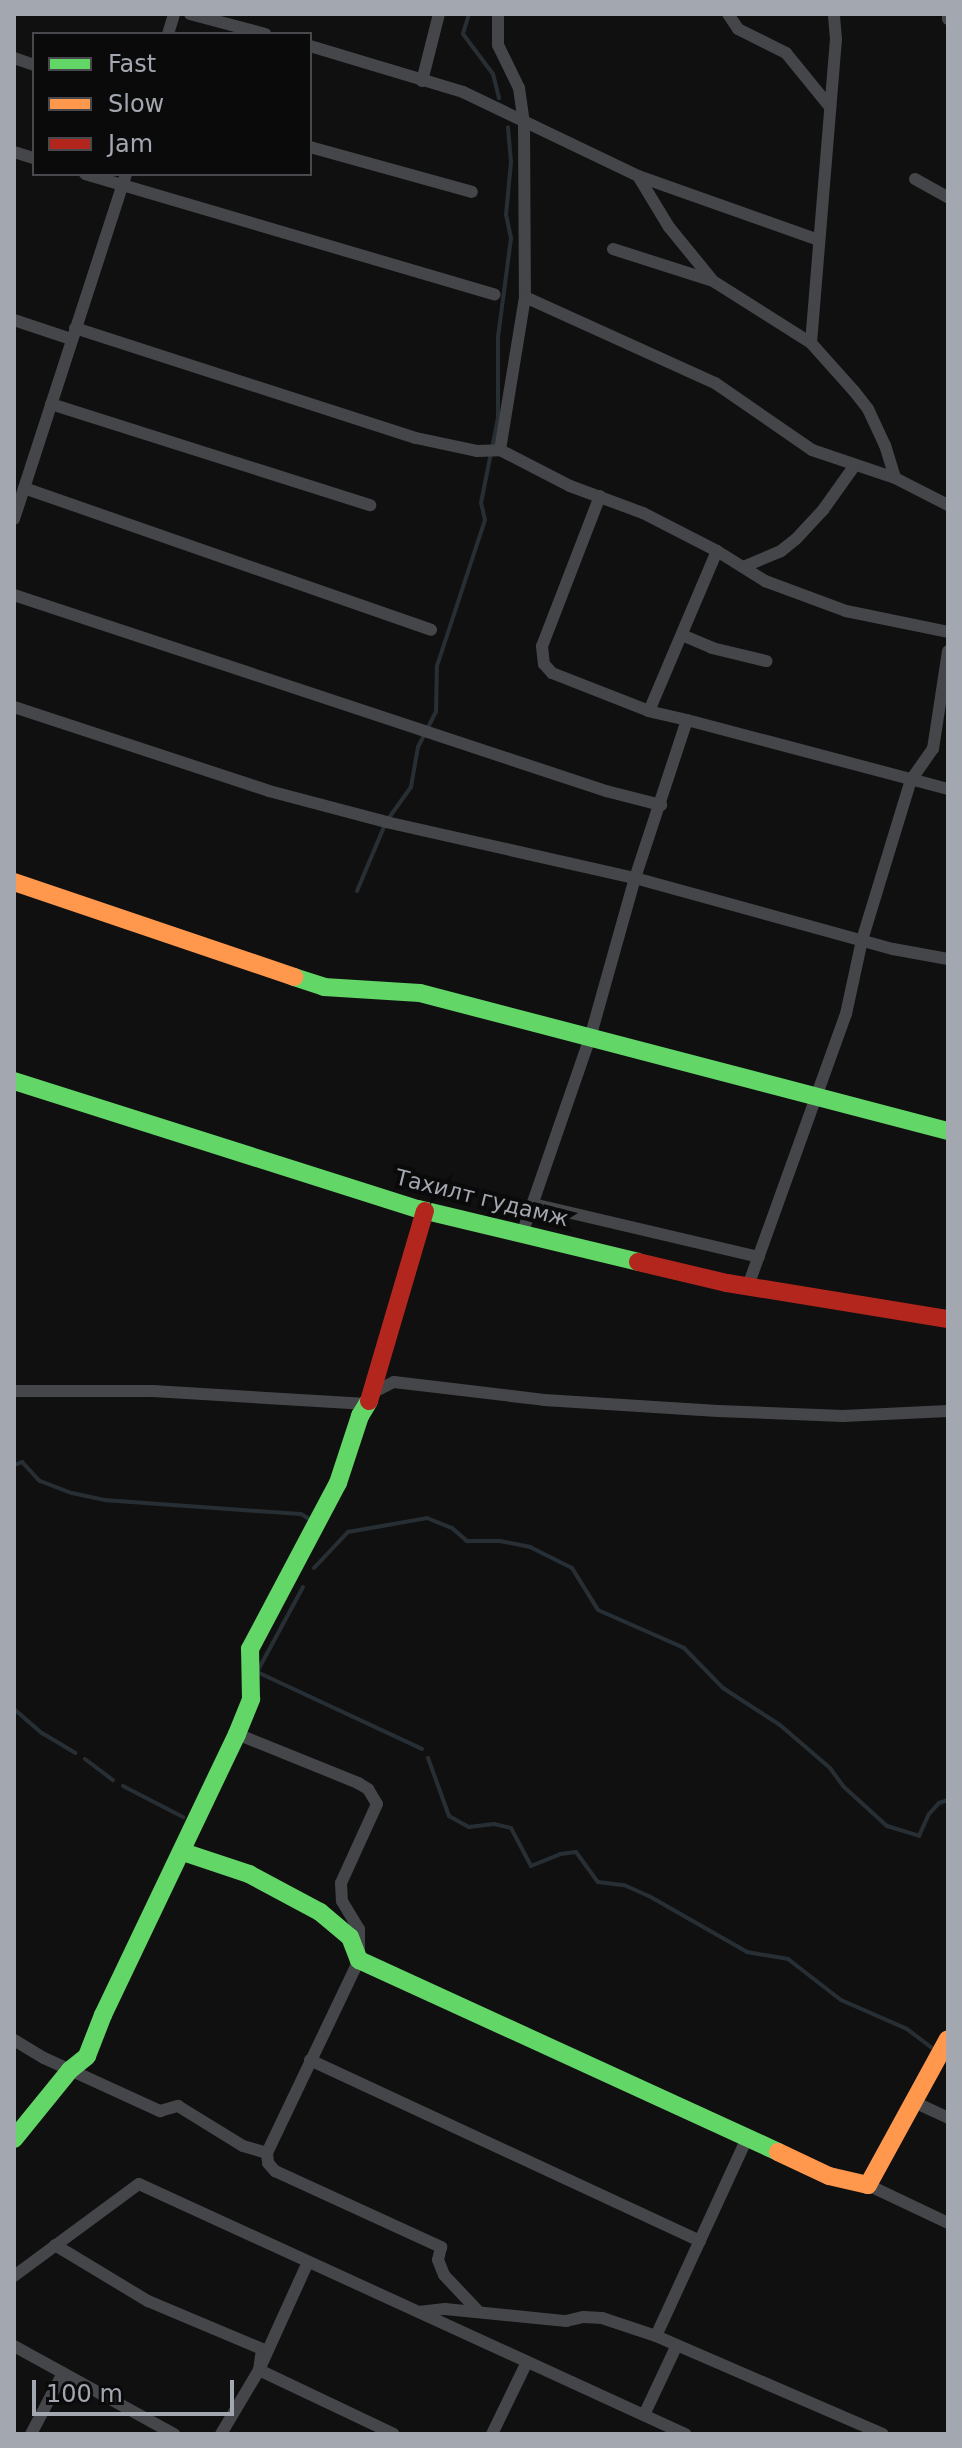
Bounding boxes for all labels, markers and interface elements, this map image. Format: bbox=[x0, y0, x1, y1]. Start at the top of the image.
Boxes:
legend bbox=[32, 32, 312, 176]
text: Fast bbox=[108, 50, 156, 78]
text: Slow bbox=[108, 90, 164, 118]
text: Jam bbox=[108, 130, 153, 158]
street label: Тахилт гудамж bbox=[393, 1164, 571, 1232]
scale bar bbox=[36, 2364, 238, 2414]
text: 100 m bbox=[46, 2380, 123, 2408]

